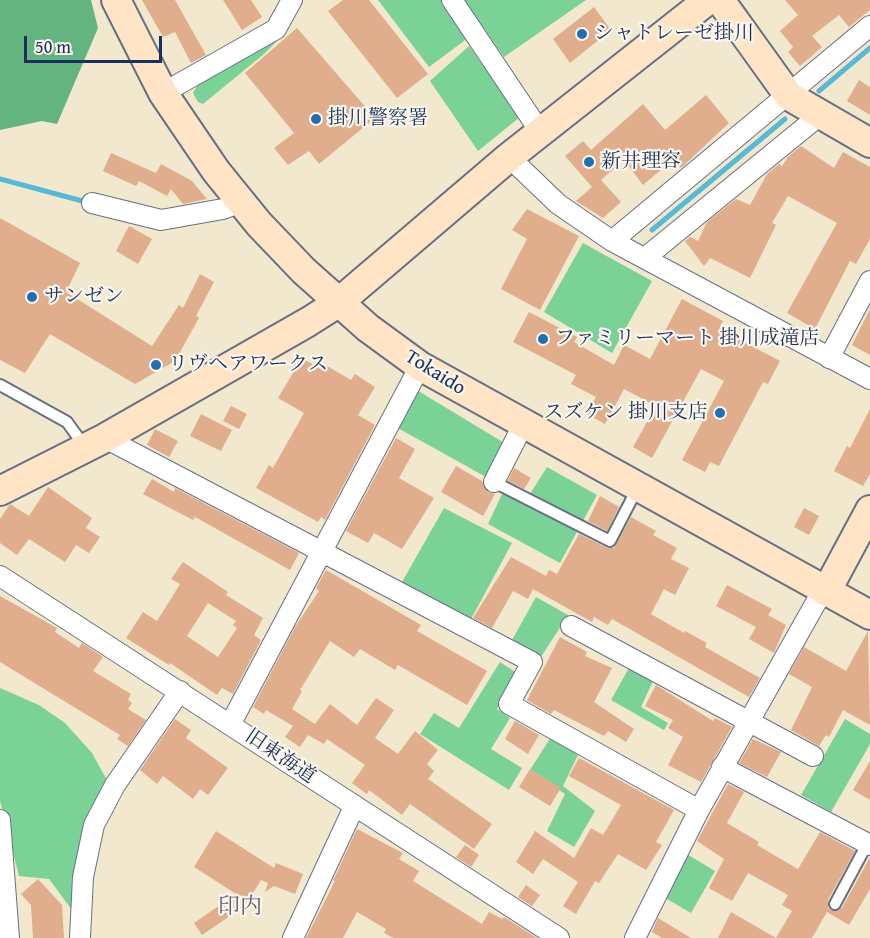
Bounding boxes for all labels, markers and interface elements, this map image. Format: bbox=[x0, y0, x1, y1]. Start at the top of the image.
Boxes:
place label: シャトレーゼ掛川 bbox=[594, 22, 754, 46]
scale bar bbox=[27, 24, 165, 62]
marker: シャトレーゼ掛川 bbox=[575, 27, 589, 41]
text: 50 m bbox=[35, 33, 71, 60]
place label: 掛川警察署 bbox=[328, 107, 428, 131]
marker: 掛川警察署 bbox=[309, 112, 323, 126]
place label: 新井理容 bbox=[601, 150, 681, 174]
marker: 新井理容 bbox=[582, 155, 596, 169]
place label: サンゼン bbox=[44, 285, 124, 309]
marker: サンゼン bbox=[25, 290, 39, 304]
place label: ファミリーマート 掛川成滝店 bbox=[555, 327, 819, 351]
marker: ファミリーマート 掛川成滝店 bbox=[536, 332, 550, 346]
street label: Tokaido bbox=[400, 345, 470, 401]
place label: リヴヘアワークス bbox=[168, 353, 328, 377]
marker: リヴヘアワークス bbox=[149, 358, 163, 372]
place label: スズケン 掛川支店 bbox=[544, 401, 708, 425]
marker: スズケン 掛川支店 bbox=[713, 406, 727, 420]
street label: 旧東海道 bbox=[240, 725, 320, 789]
district label: 印内 bbox=[218, 894, 262, 920]

